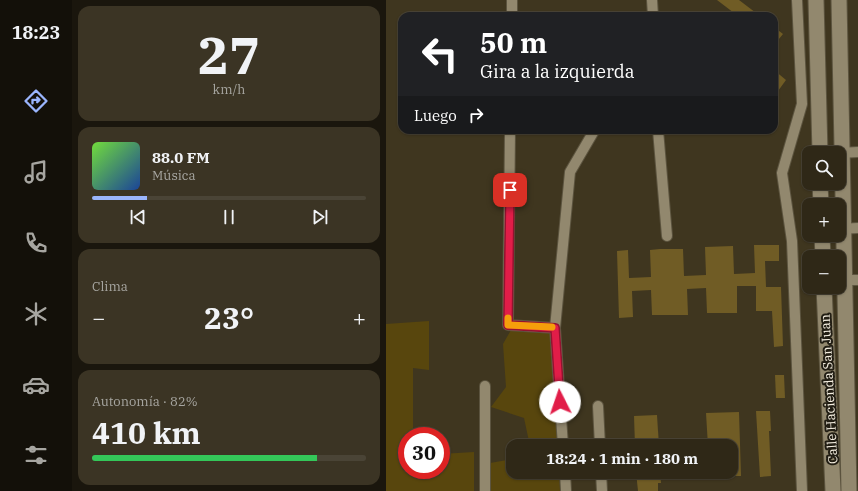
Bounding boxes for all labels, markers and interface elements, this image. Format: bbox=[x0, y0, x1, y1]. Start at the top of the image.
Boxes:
text: 18:23 bbox=[12, 21, 60, 44]
text: 27 bbox=[198, 21, 260, 88]
text: 50 m bbox=[480, 24, 547, 61]
icon: left bbox=[414, 28, 466, 80]
text: Gira a la izquierda bbox=[480, 60, 635, 83]
text: km/h bbox=[213, 81, 245, 98]
icon: directions bbox=[22, 87, 50, 115]
icon: right bbox=[465, 104, 487, 126]
text: Luego bbox=[414, 106, 457, 125]
map controls bbox=[802, 146, 846, 294]
button: search bbox=[802, 146, 846, 190]
text: 88.0 FM bbox=[152, 148, 210, 167]
icon: music bbox=[22, 158, 50, 186]
text: Música bbox=[152, 167, 196, 184]
pin bbox=[493, 173, 527, 207]
icon: arrive bbox=[499, 179, 521, 201]
button: + bbox=[802, 198, 846, 242]
icon: previous bbox=[127, 206, 149, 228]
icon: pause bbox=[218, 206, 240, 228]
icon: next bbox=[309, 206, 331, 228]
icon: phone bbox=[22, 229, 50, 257]
button: − bbox=[802, 250, 846, 294]
text: Clima bbox=[92, 278, 128, 295]
text: 23° bbox=[204, 298, 254, 337]
icon: climate bbox=[22, 300, 50, 328]
text: − bbox=[92, 303, 105, 332]
text: + bbox=[353, 303, 366, 332]
street label: Calle Hacienda San Juan bbox=[817, 314, 841, 464]
icon: car bbox=[22, 371, 50, 399]
position arrow bbox=[539, 381, 581, 423]
text: Autonomía · 82% bbox=[92, 393, 198, 410]
text: 410 km bbox=[92, 413, 201, 452]
speed limit sign: 30 bbox=[398, 427, 450, 479]
icon: filters bbox=[22, 441, 50, 469]
text: 18:24 · 1 min · 180 m bbox=[546, 449, 698, 468]

